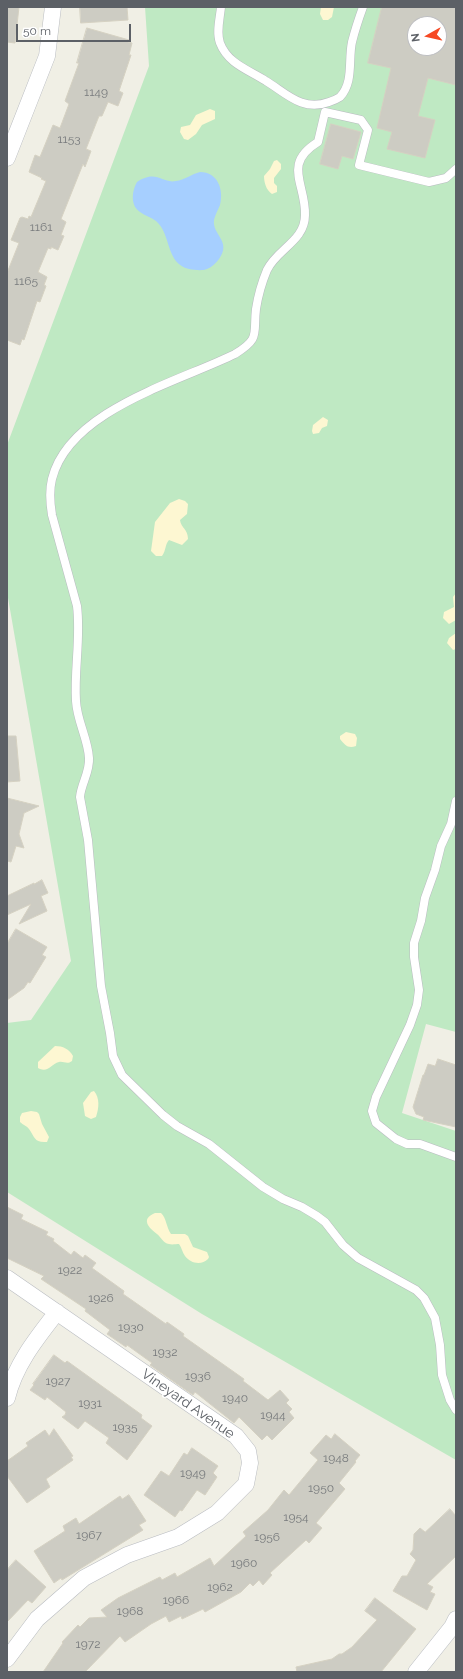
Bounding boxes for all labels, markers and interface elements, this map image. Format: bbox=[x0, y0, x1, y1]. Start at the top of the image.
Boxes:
scale bar bbox=[18, 16, 133, 42]
north arrow bbox=[407, 16, 447, 56]
text: 50 m bbox=[23, 24, 51, 38]
text: N bbox=[409, 33, 423, 43]
house number: 1149 bbox=[84, 85, 108, 99]
house number: 1153 bbox=[57, 132, 81, 146]
house number: 1161 bbox=[30, 220, 52, 234]
house number: 1165 bbox=[14, 274, 38, 288]
house number: 1922 bbox=[58, 1263, 82, 1277]
house number: 1926 bbox=[88, 1291, 114, 1305]
house number: 1930 bbox=[118, 1320, 144, 1334]
house number: 1932 bbox=[153, 1345, 177, 1359]
street label: Vineyard Avenue bbox=[138, 1366, 238, 1442]
house number: 1936 bbox=[185, 1369, 211, 1383]
house number: 1927 bbox=[46, 1374, 70, 1388]
house number: 1940 bbox=[222, 1391, 248, 1405]
house number: 1931 bbox=[78, 1396, 102, 1410]
house number: 1944 bbox=[260, 1408, 286, 1422]
house number: 1935 bbox=[112, 1420, 138, 1434]
house number: 1948 bbox=[323, 1451, 349, 1465]
house number: 1949 bbox=[180, 1466, 206, 1480]
house number: 1950 bbox=[308, 1481, 334, 1495]
house number: 1954 bbox=[283, 1510, 309, 1524]
house number: 1967 bbox=[76, 1528, 102, 1542]
house number: 1956 bbox=[254, 1530, 280, 1544]
house number: 1960 bbox=[231, 1556, 257, 1570]
house number: 1962 bbox=[207, 1580, 233, 1594]
house number: 1966 bbox=[163, 1593, 189, 1607]
house number: 1968 bbox=[117, 1604, 143, 1618]
house number: 1972 bbox=[76, 1637, 100, 1651]

